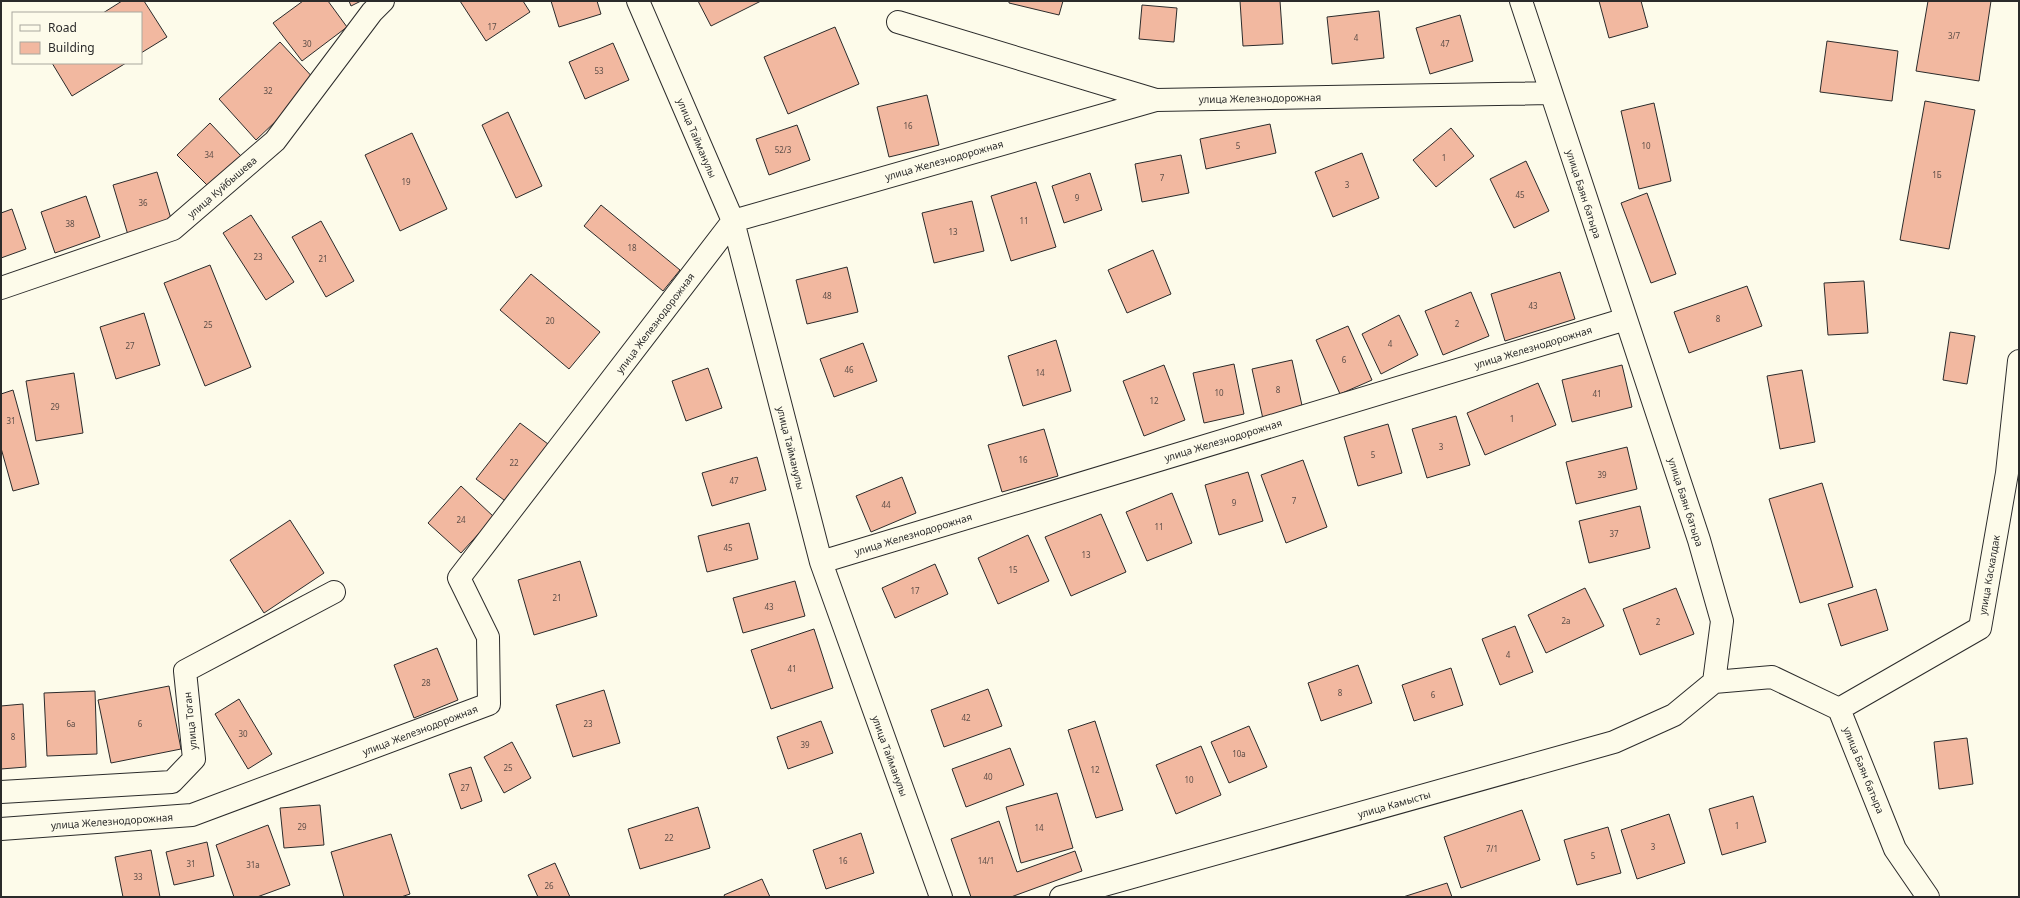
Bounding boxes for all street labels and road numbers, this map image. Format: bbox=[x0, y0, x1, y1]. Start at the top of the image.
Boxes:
street label: улица Железнодорожная bbox=[1199, 90, 1321, 106]
street label: улица Тайманулы bbox=[674, 96, 720, 180]
street label: улица Железнодорожная bbox=[883, 136, 1005, 184]
street label: улица Баян батыра bbox=[1563, 148, 1605, 240]
street label: улица Куйбышева bbox=[184, 153, 260, 221]
street label: улица Железнодорожная bbox=[613, 270, 697, 376]
street label: улица Железнодорожная bbox=[1472, 322, 1594, 372]
street label: улица Тайманулы bbox=[774, 405, 808, 491]
street label: улица Железнодорожная bbox=[1162, 415, 1284, 465]
street label: улица Баян батыра bbox=[1665, 456, 1707, 548]
street label: улица Железнодорожная bbox=[852, 509, 974, 559]
street label: улица Каскалдак bbox=[1975, 533, 2003, 616]
street label: улица Тоган bbox=[180, 691, 200, 751]
street label: улица Железнодорожная bbox=[360, 702, 480, 758]
street label: улица Тайманулы bbox=[869, 714, 911, 798]
street label: улица Баян батыра bbox=[1840, 725, 1888, 815]
street label: улица Камысты bbox=[1356, 787, 1432, 821]
street label: улица Железнодорожная bbox=[50, 810, 174, 832]

